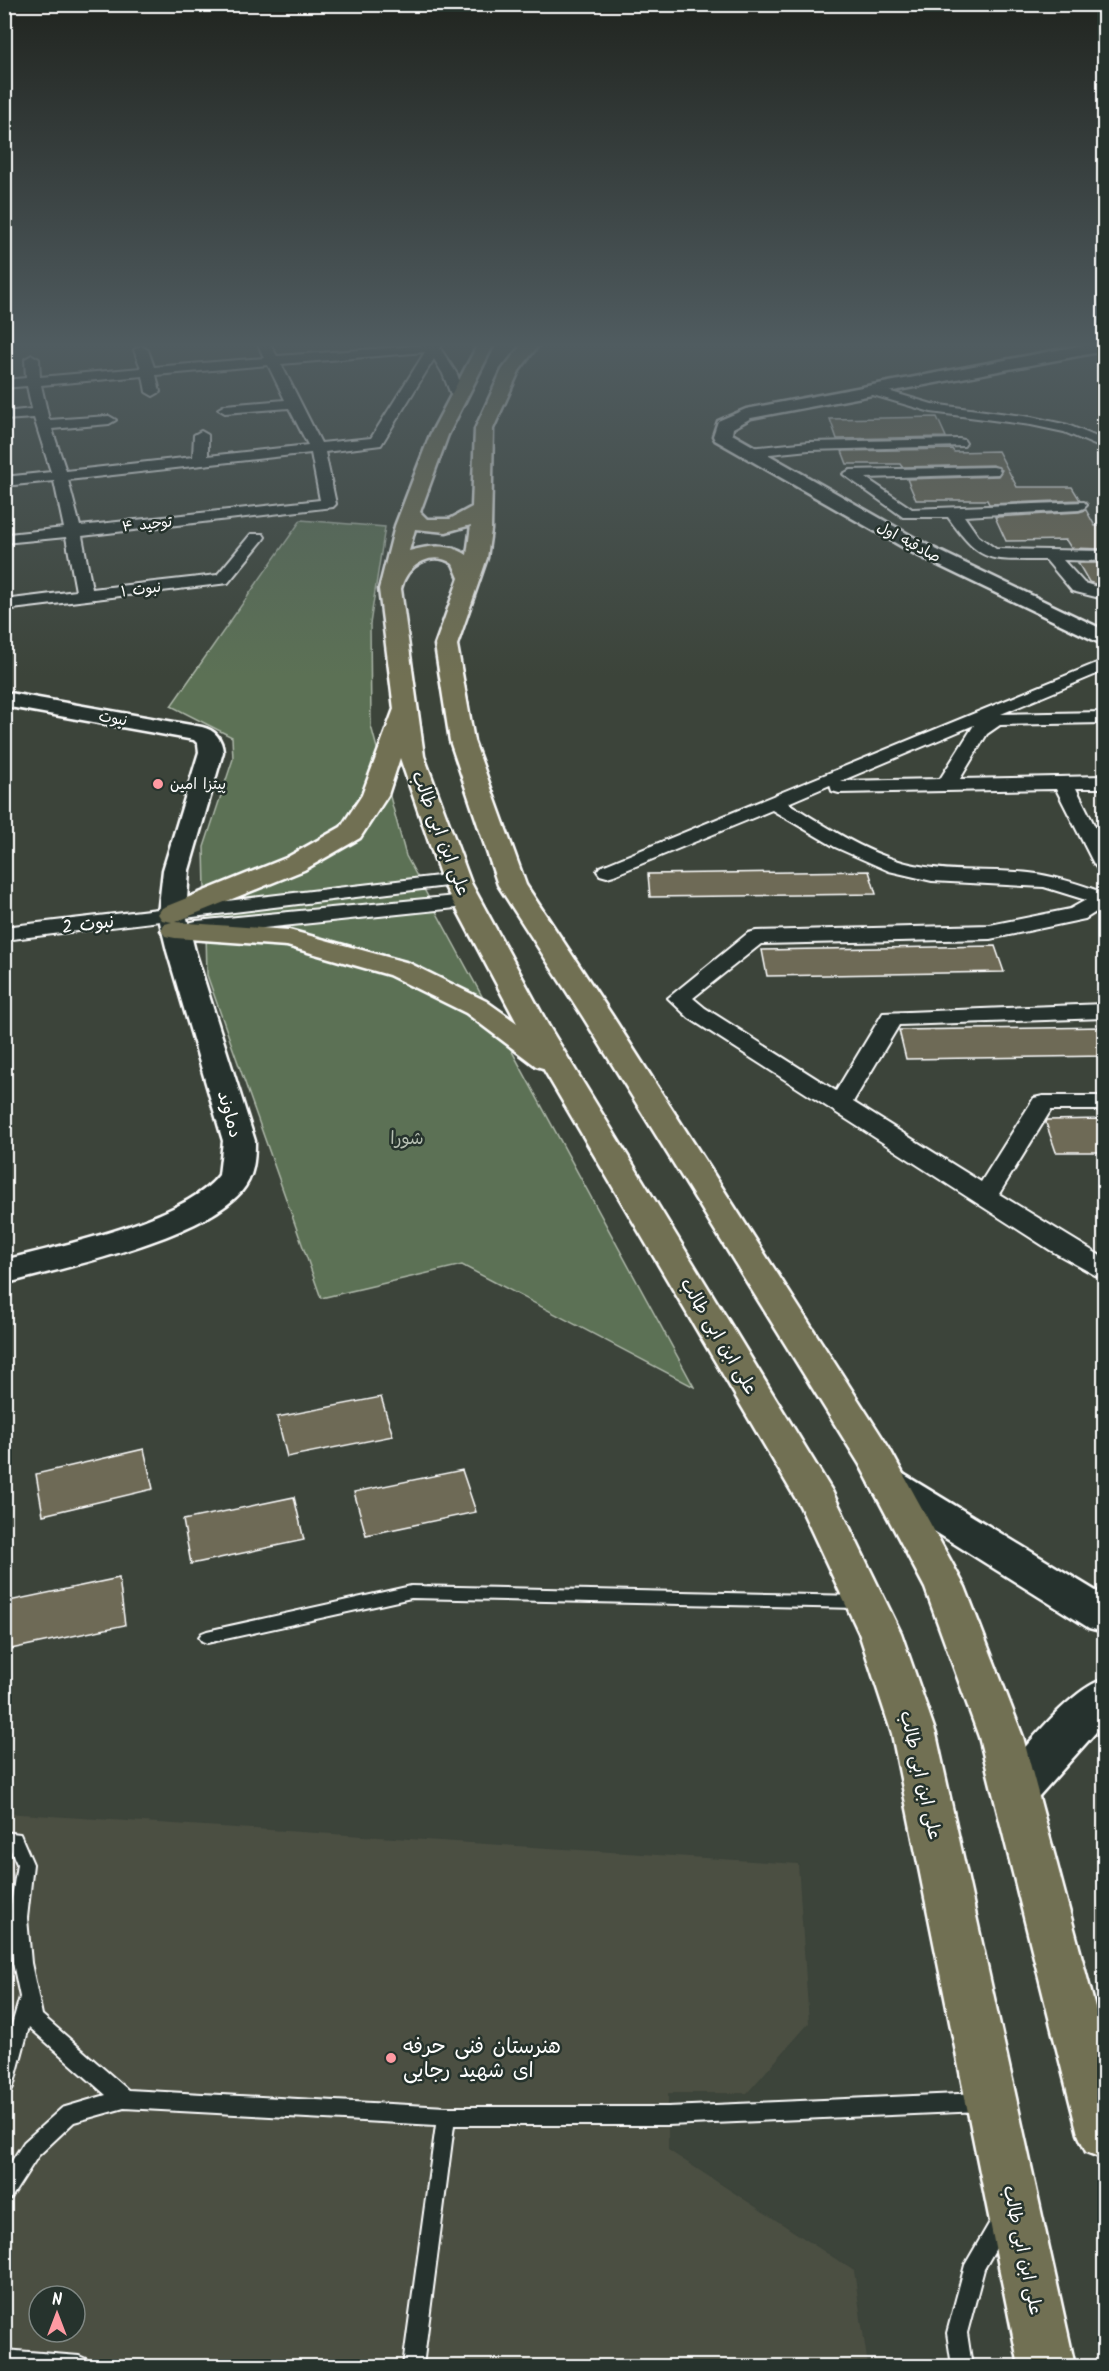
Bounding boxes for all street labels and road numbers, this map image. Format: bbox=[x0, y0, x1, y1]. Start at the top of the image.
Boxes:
street label: توحید ۴ bbox=[121, 510, 174, 540]
street label: صادقیه اول bbox=[872, 516, 945, 570]
street label: نبوت ۱ bbox=[120, 576, 163, 604]
street label: نبوت bbox=[97, 705, 129, 733]
street label: علی ابن ابی طالب bbox=[402, 767, 477, 900]
street label: نبوت 2 bbox=[60, 908, 116, 943]
street label: دماوند bbox=[208, 1087, 249, 1142]
street label: علی ابن ابی طالب bbox=[671, 1273, 764, 1401]
street label: علی ابن ابی طالب bbox=[891, 1708, 948, 1843]
street label: علی ابن ابی طالب bbox=[994, 2183, 1049, 2318]

